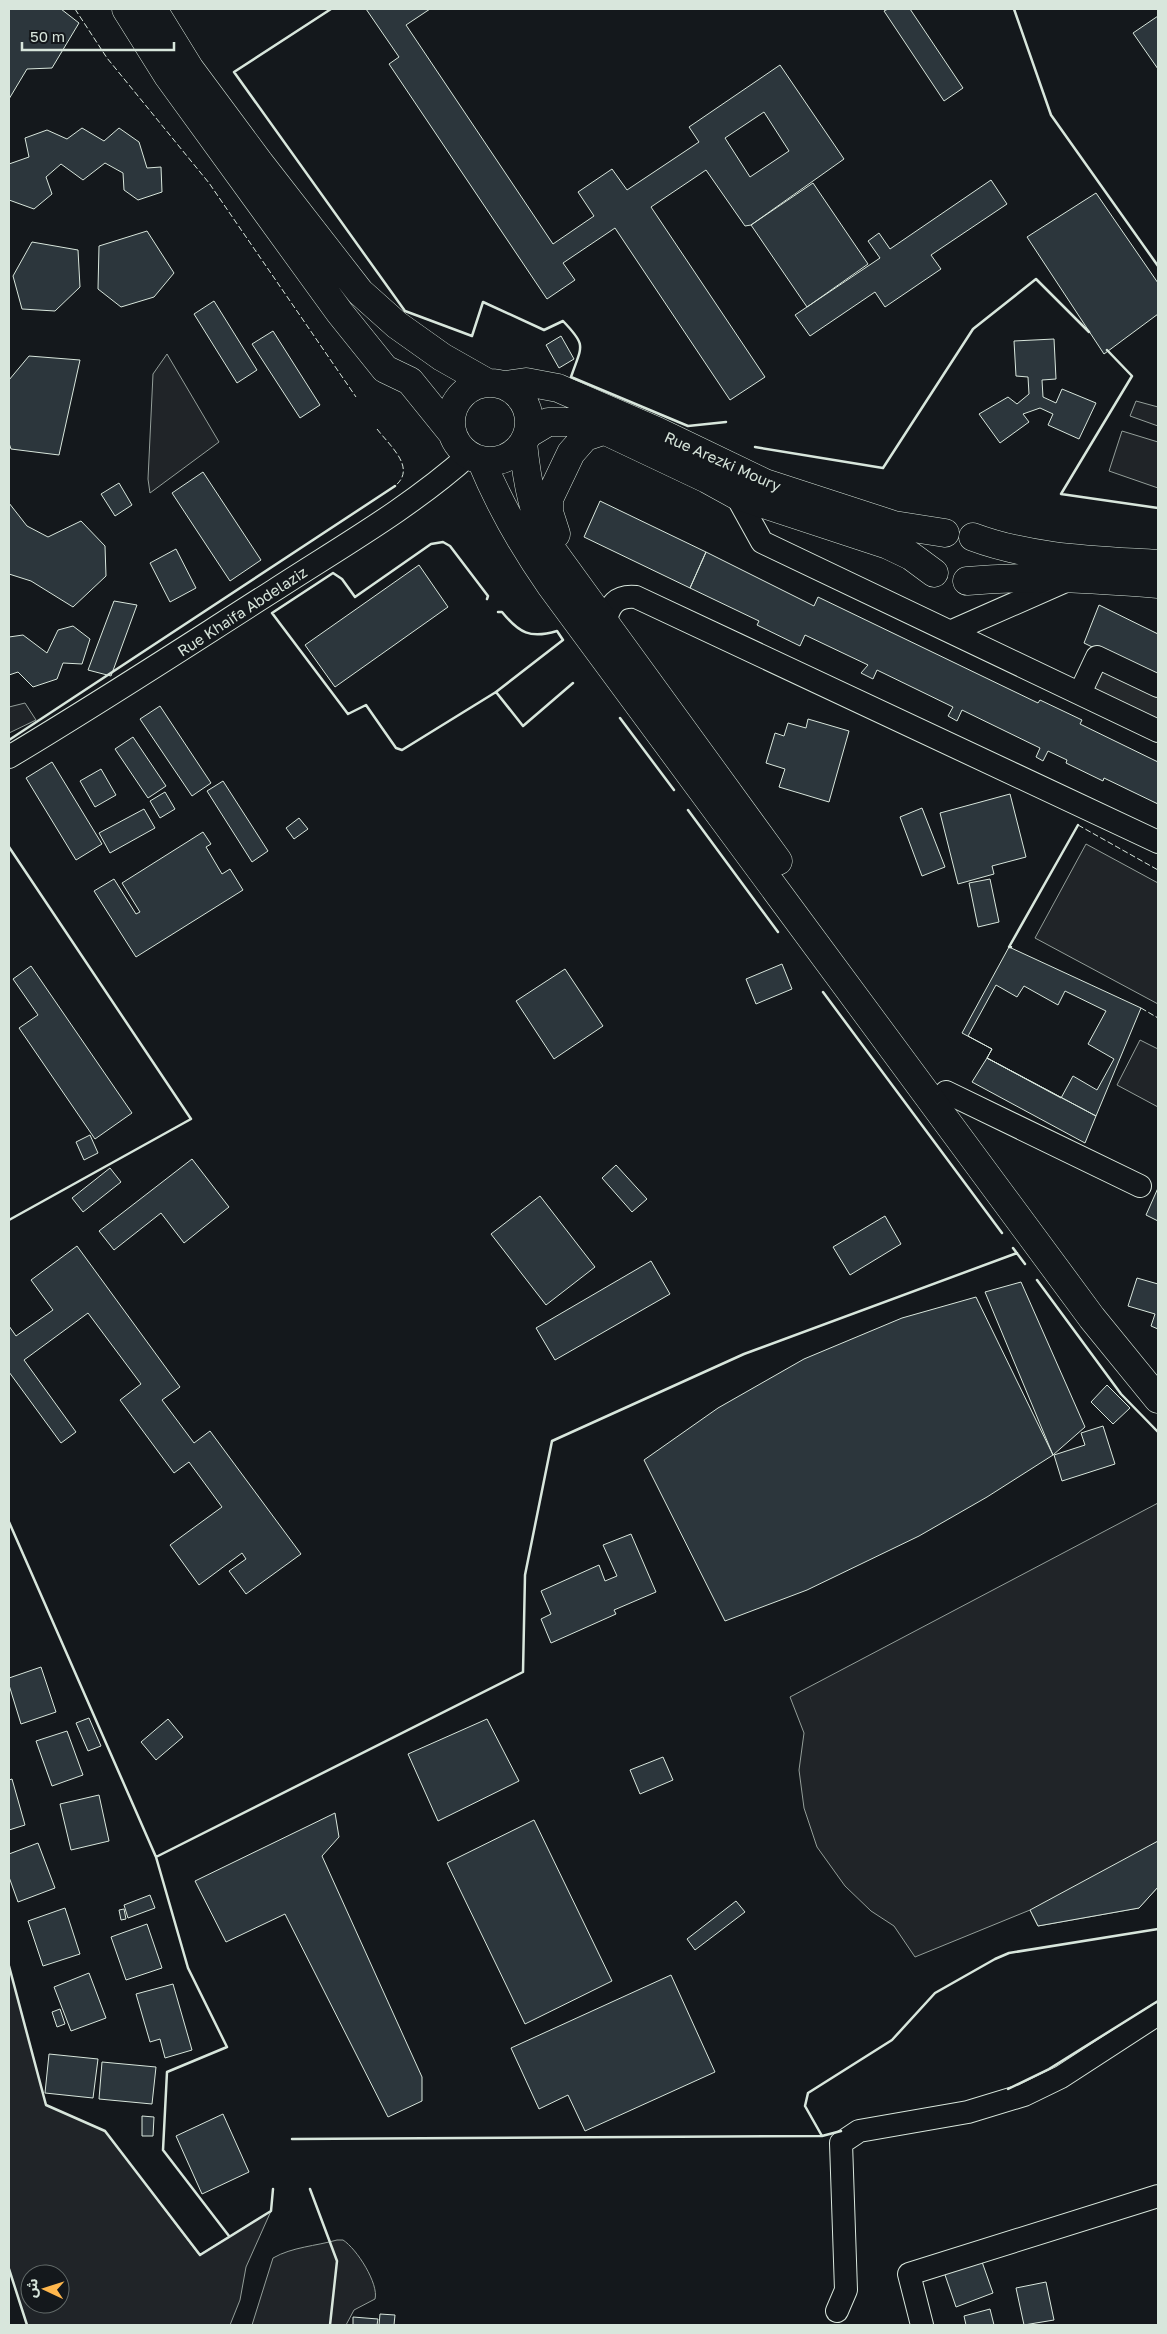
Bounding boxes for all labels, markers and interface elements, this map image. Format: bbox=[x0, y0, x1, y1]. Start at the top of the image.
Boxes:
scale bar bbox=[22, 20, 175, 52]
text: 50 m bbox=[30, 27, 65, 45]
street label: Rue Arezki Moury bbox=[662, 427, 785, 495]
street label: Rue Khaifa Abdelaziz bbox=[174, 562, 310, 660]
north arrow bbox=[20, 2264, 70, 2314]
text: ش bbox=[22, 2278, 41, 2298]

